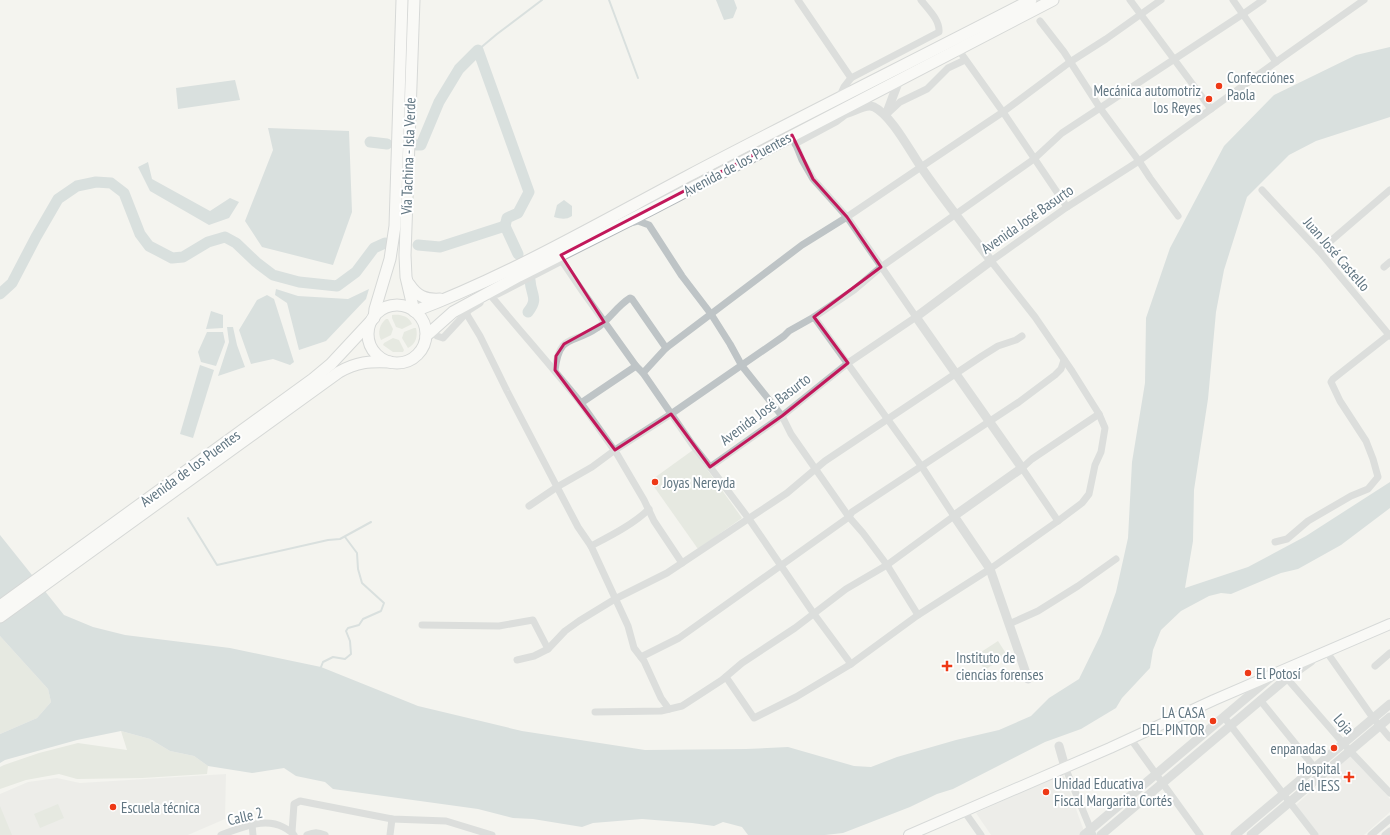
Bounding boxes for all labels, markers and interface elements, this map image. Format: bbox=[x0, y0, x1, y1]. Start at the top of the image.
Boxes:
place label: Confecciónes Paola bbox=[1227, 68, 1294, 104]
place label: Mecánica automotriz los Reyes bbox=[1094, 81, 1201, 117]
marker: Confecciónes Paola bbox=[1214, 81, 1224, 91]
marker: Mecánica automotriz los Reyes bbox=[1204, 94, 1214, 104]
street label: Vía Tachina - Isla Verde bbox=[396, 97, 420, 216]
street label: Avenida de los Puentes bbox=[680, 128, 794, 200]
street label: Avenida José Basurto bbox=[977, 180, 1077, 258]
street label: Juan José Castello bbox=[1299, 212, 1374, 295]
street label: Avenida José Basurto bbox=[716, 369, 814, 449]
street label: Avenida de los Puentes bbox=[136, 425, 244, 511]
place label: Joyas Nereyda bbox=[662, 473, 735, 492]
marker: Joyas Nereyda bbox=[650, 477, 660, 487]
place label: Instituto de ciencias forenses bbox=[956, 648, 1044, 684]
marker: Instituto de ciencias forenses bbox=[941, 660, 953, 672]
place label: El Potosí bbox=[1256, 664, 1301, 683]
marker: El Potosí bbox=[1243, 668, 1253, 678]
place label: LA CASA DEL PINTOR bbox=[1142, 703, 1206, 739]
street label: Loja bbox=[1330, 710, 1358, 738]
marker: LA CASA DEL PINTOR bbox=[1208, 716, 1218, 726]
place label: enpanadas bbox=[1271, 739, 1326, 758]
marker: enpanadas bbox=[1329, 743, 1339, 753]
place label: Hospital del IESS bbox=[1297, 759, 1340, 795]
marker: Hospital del IESS bbox=[1343, 771, 1355, 783]
place label: Unidad Educativa Fiscal Margarita Cortés bbox=[1054, 774, 1172, 810]
marker: Unidad Educativa Fiscal Margarita Cortés bbox=[1041, 787, 1051, 797]
place label: Escuela técnica bbox=[121, 798, 200, 817]
marker: Escuela técnica bbox=[108, 802, 118, 812]
street label: Calle 2 bbox=[225, 803, 265, 829]

